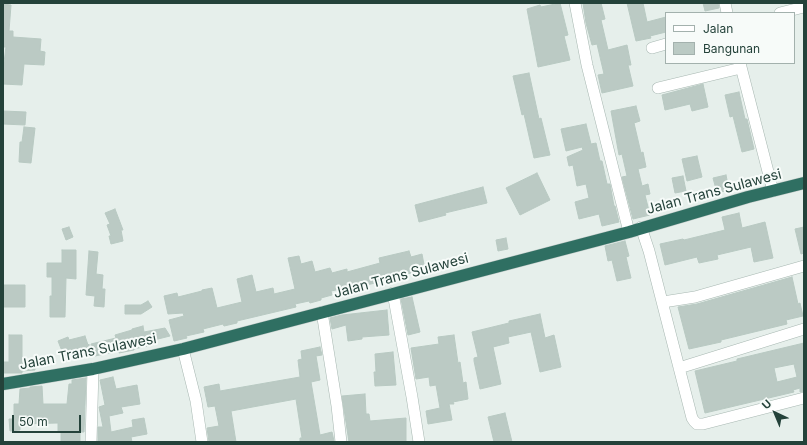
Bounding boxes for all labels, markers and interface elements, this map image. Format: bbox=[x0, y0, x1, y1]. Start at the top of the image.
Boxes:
legend bbox=[665, 12, 795, 64]
text: Jalan bbox=[703, 21, 733, 36]
text: Bangunan bbox=[703, 41, 760, 56]
street label: Jalan Trans Sulawesi bbox=[645, 166, 783, 218]
street label: Jalan Trans Sulawesi bbox=[332, 250, 470, 302]
street label: Jalan Trans Sulawesi bbox=[18, 330, 158, 374]
north arrow bbox=[755, 393, 795, 433]
text: U bbox=[759, 397, 774, 412]
scale bar bbox=[14, 407, 83, 433]
text: 50 m bbox=[19, 414, 48, 429]

